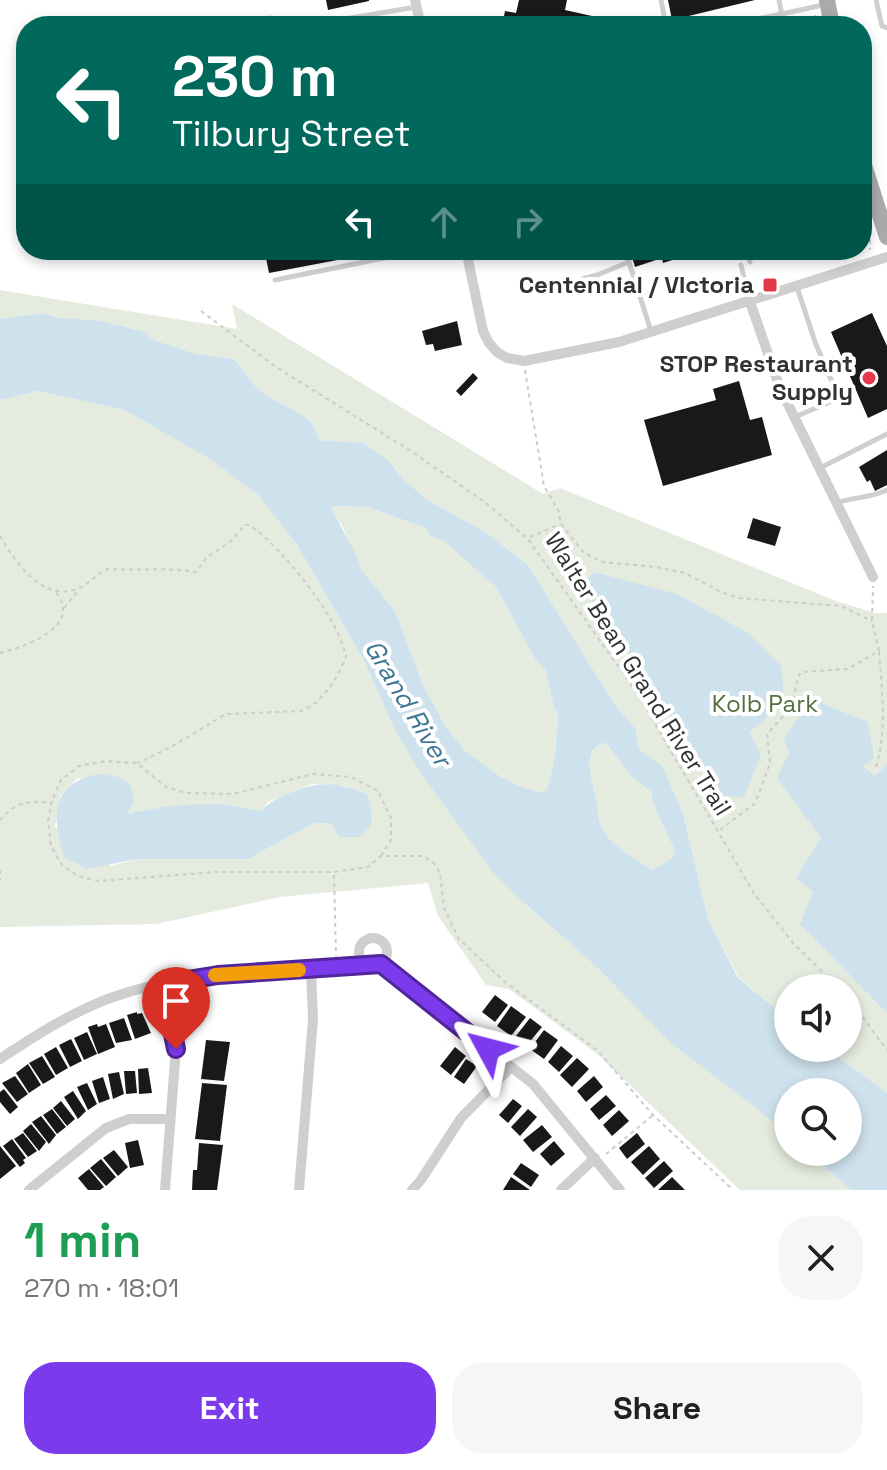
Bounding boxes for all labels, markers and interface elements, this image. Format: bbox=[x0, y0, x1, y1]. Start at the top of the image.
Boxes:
text: 230 m bbox=[172, 41, 338, 112]
icon: left bbox=[40, 48, 144, 152]
text: Tilbury Street bbox=[172, 111, 411, 157]
icon: left bbox=[338, 200, 382, 244]
icon: ahead bbox=[422, 200, 466, 244]
icon: right bbox=[506, 200, 550, 244]
place label: Centennial / VIctoria bbox=[519, 269, 754, 300]
marker: Centennial / VIctoria bbox=[761, 276, 779, 294]
place label: STOP Restaurant Supply bbox=[660, 348, 853, 407]
marker: STOP Restaurant Supply bbox=[860, 369, 878, 387]
street label: Walter Bean Grand River Trail bbox=[538, 526, 739, 821]
water label: Grand River bbox=[357, 633, 461, 775]
park label: Kolb Park bbox=[712, 688, 818, 719]
pin bbox=[142, 967, 210, 1049]
map controls bbox=[774, 974, 862, 1166]
button: sound bbox=[774, 974, 862, 1062]
icon: arrive bbox=[154, 979, 198, 1023]
position arrow bbox=[446, 1007, 530, 1091]
button: search bbox=[774, 1078, 862, 1166]
text: 1 min bbox=[24, 1210, 141, 1271]
button: close bbox=[779, 1216, 863, 1300]
text: 270 m · 18:01 bbox=[24, 1271, 179, 1305]
button: Exit bbox=[24, 1362, 436, 1454]
button: Share bbox=[452, 1362, 863, 1454]

